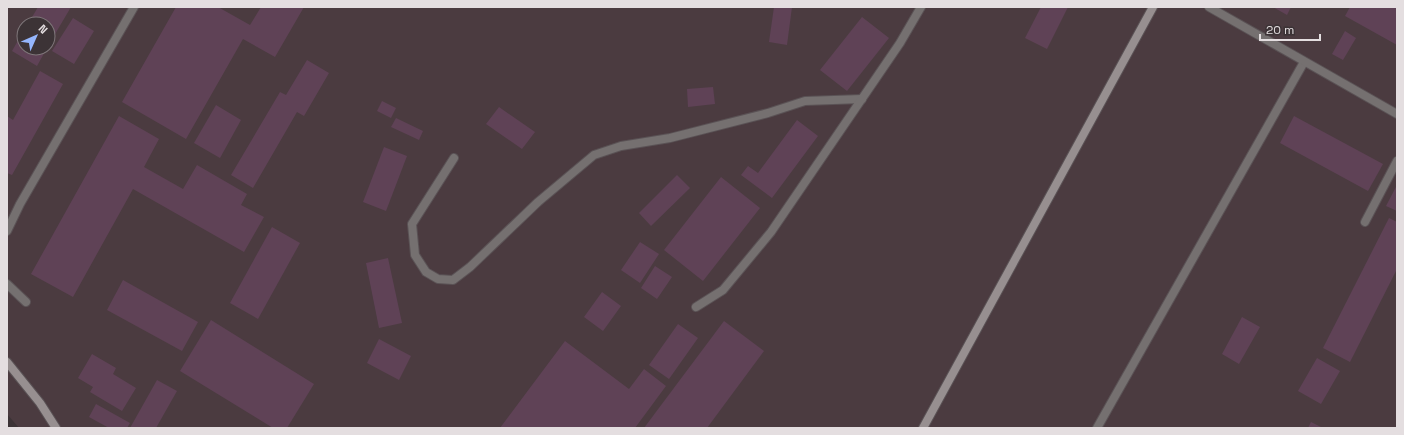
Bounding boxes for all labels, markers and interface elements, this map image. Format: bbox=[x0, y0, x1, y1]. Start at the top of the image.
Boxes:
north arrow bbox=[16, 16, 56, 56]
scale bar bbox=[1260, 16, 1320, 42]
text: N bbox=[36, 21, 51, 36]
text: 20 m bbox=[1266, 22, 1294, 38]

